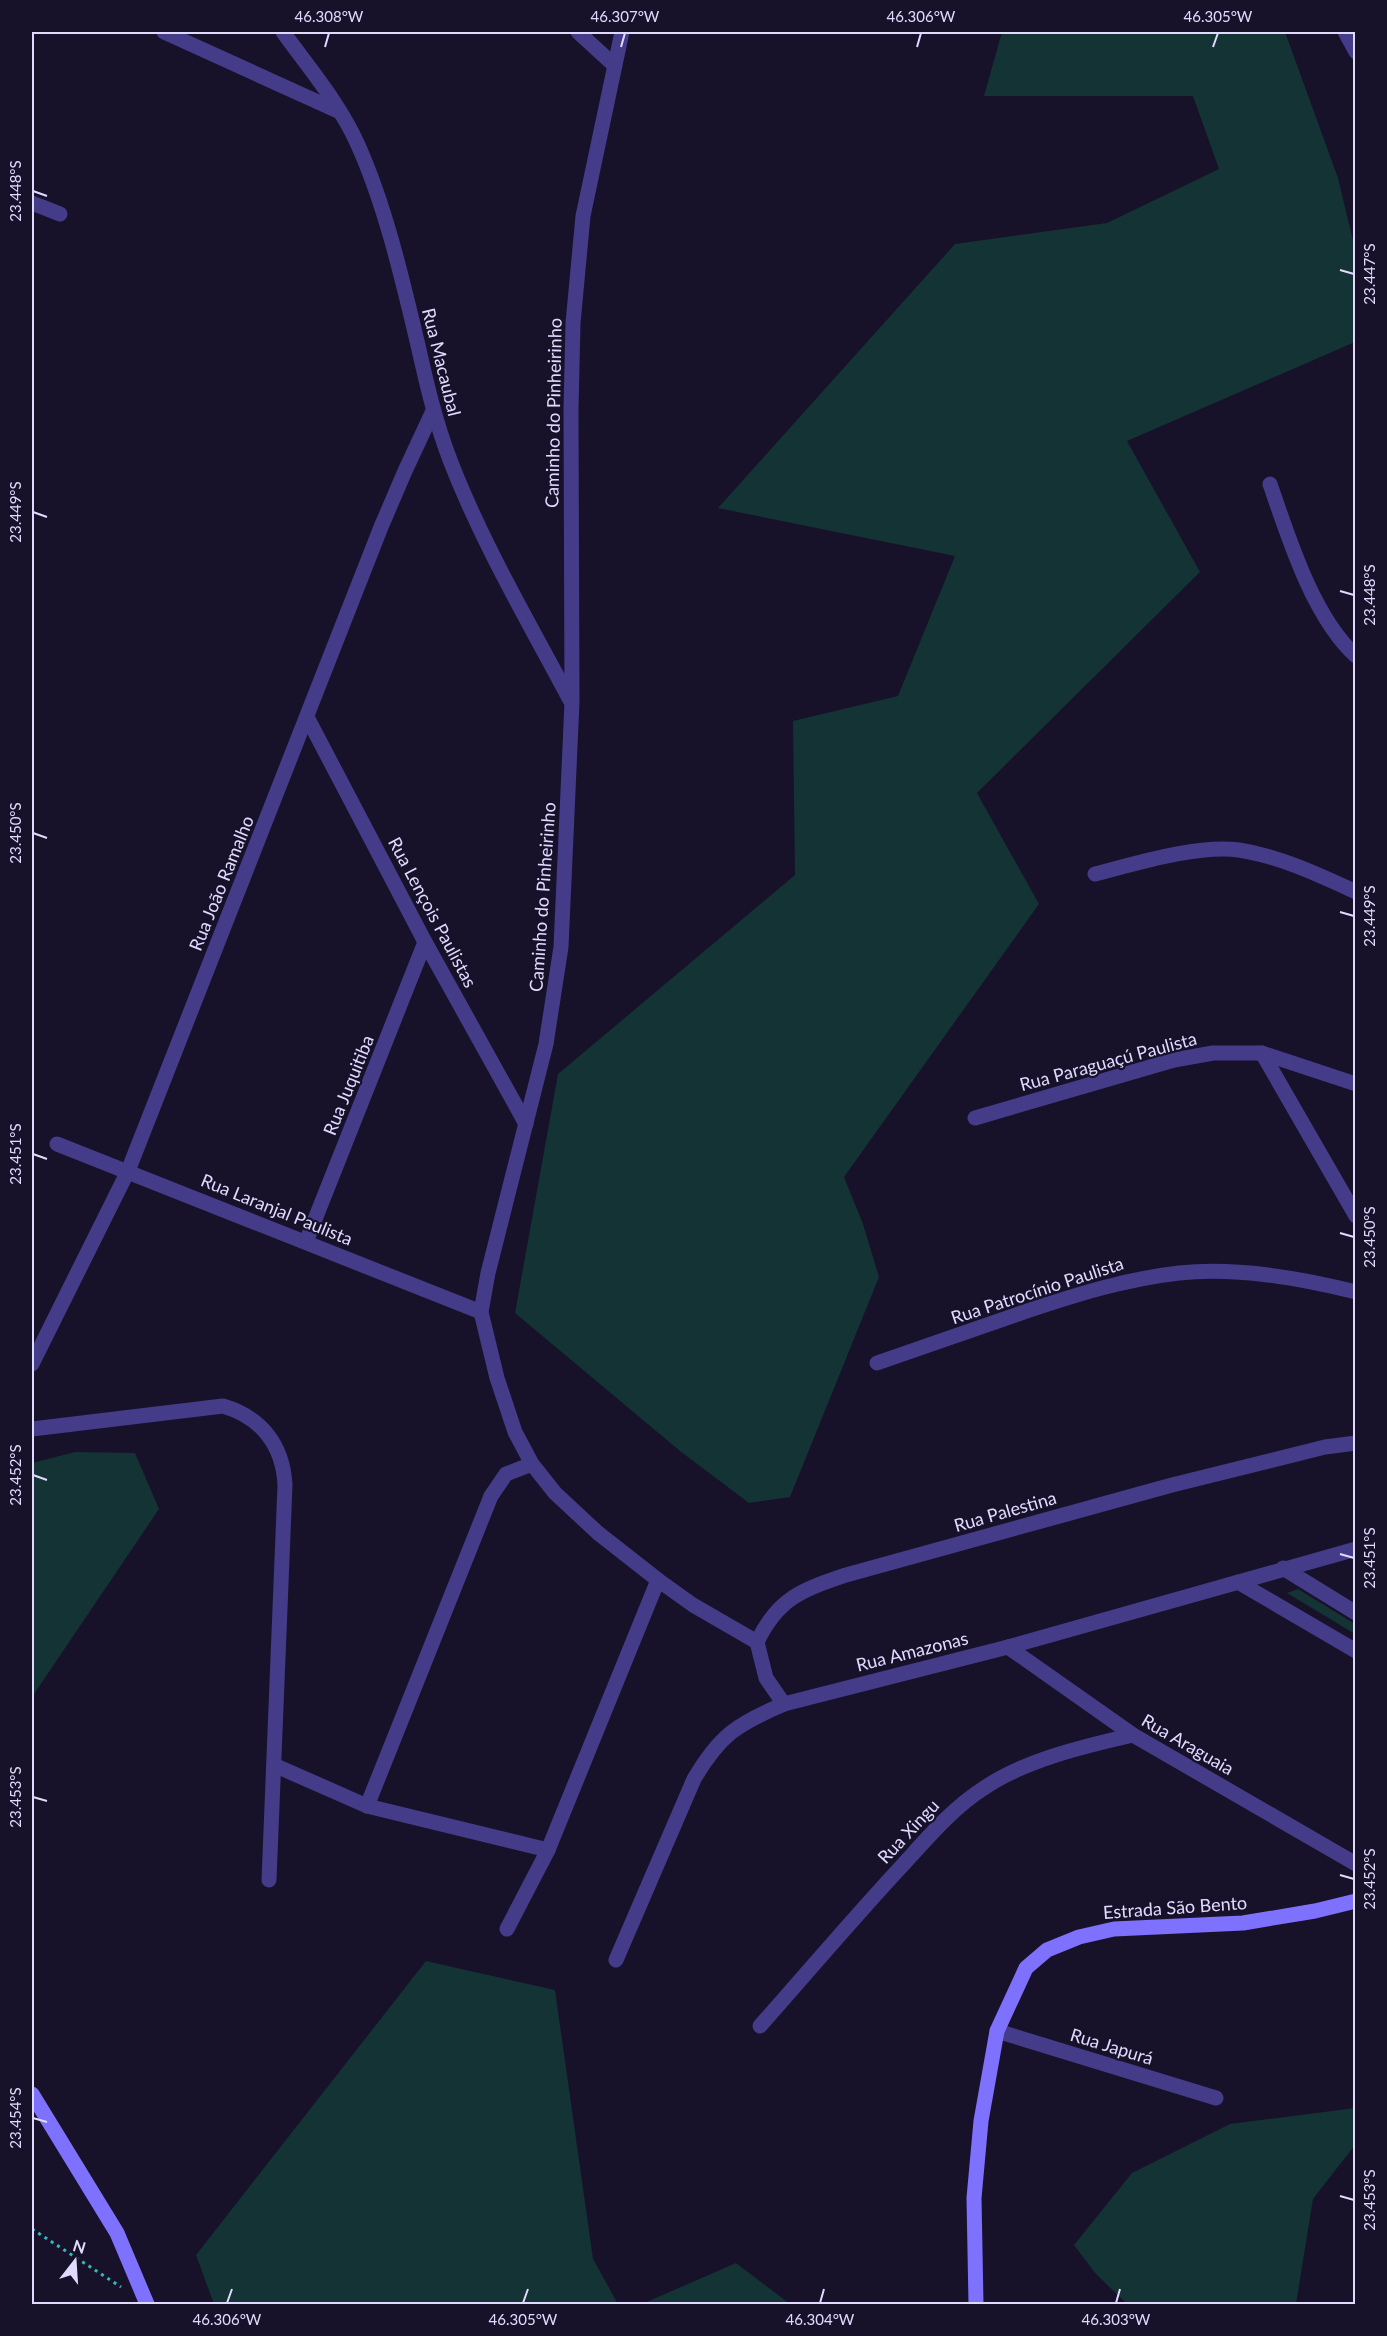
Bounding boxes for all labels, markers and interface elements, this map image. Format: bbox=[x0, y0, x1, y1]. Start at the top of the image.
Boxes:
text: 46.308°W bbox=[295, 7, 364, 25]
text: 46.307°W bbox=[591, 7, 660, 25]
text: 46.306°W bbox=[887, 7, 956, 25]
text: 46.305°W bbox=[1184, 7, 1253, 25]
text: 23.448°S bbox=[6, 160, 24, 222]
text: 23.447°S bbox=[1360, 243, 1378, 305]
street label: Rua Macaubal bbox=[418, 306, 466, 418]
street label: Caminho do Pinheirinho bbox=[540, 318, 566, 508]
text: 23.449°S bbox=[6, 481, 24, 543]
text: 23.448°S bbox=[1360, 564, 1378, 626]
street label: Caminho do Pinheirinho bbox=[524, 801, 560, 993]
text: 23.450°S bbox=[6, 802, 24, 864]
street label: Rua João Ramalho bbox=[184, 812, 258, 954]
street label: Rua Lençois Paulistas bbox=[384, 833, 482, 991]
text: 23.449°S bbox=[1360, 885, 1378, 947]
street label: Rua Paraguaçú Paulista bbox=[1017, 1027, 1199, 1095]
street label: Rua Juquitiba bbox=[318, 1032, 378, 1138]
text: 23.451°S bbox=[6, 1123, 24, 1185]
street label: Rua Laranjal Paulista bbox=[198, 1169, 356, 1249]
text: 23.450°S bbox=[1360, 1206, 1378, 1268]
street label: Rua Patrocínio Paulista bbox=[948, 1252, 1126, 1328]
text: 23.452°S bbox=[6, 1444, 24, 1506]
street label: Rua Palestina bbox=[951, 1486, 1059, 1536]
text: 23.451°S bbox=[1360, 1527, 1378, 1589]
street label: Rua Amazonas bbox=[854, 1626, 971, 1676]
street label: Rua Araguaia bbox=[1138, 1709, 1238, 1779]
text: 23.453°S bbox=[6, 1766, 24, 1828]
street label: Rua Xingu bbox=[873, 1794, 943, 1868]
text: 23.452°S bbox=[1360, 1848, 1378, 1910]
street label: Estrada São Bento bbox=[1102, 1891, 1248, 1923]
street label: Rua Japurá bbox=[1068, 2023, 1156, 2069]
text: 23.454°S bbox=[6, 2087, 24, 2149]
text: 23.453°S bbox=[1360, 2169, 1378, 2231]
north arrow bbox=[45, 2231, 105, 2291]
text: N bbox=[71, 2235, 88, 2257]
text: 46.306°W bbox=[193, 2310, 262, 2328]
text: 46.305°W bbox=[489, 2310, 558, 2328]
text: 46.304°W bbox=[786, 2310, 855, 2328]
text: 46.303°W bbox=[1082, 2310, 1151, 2328]

